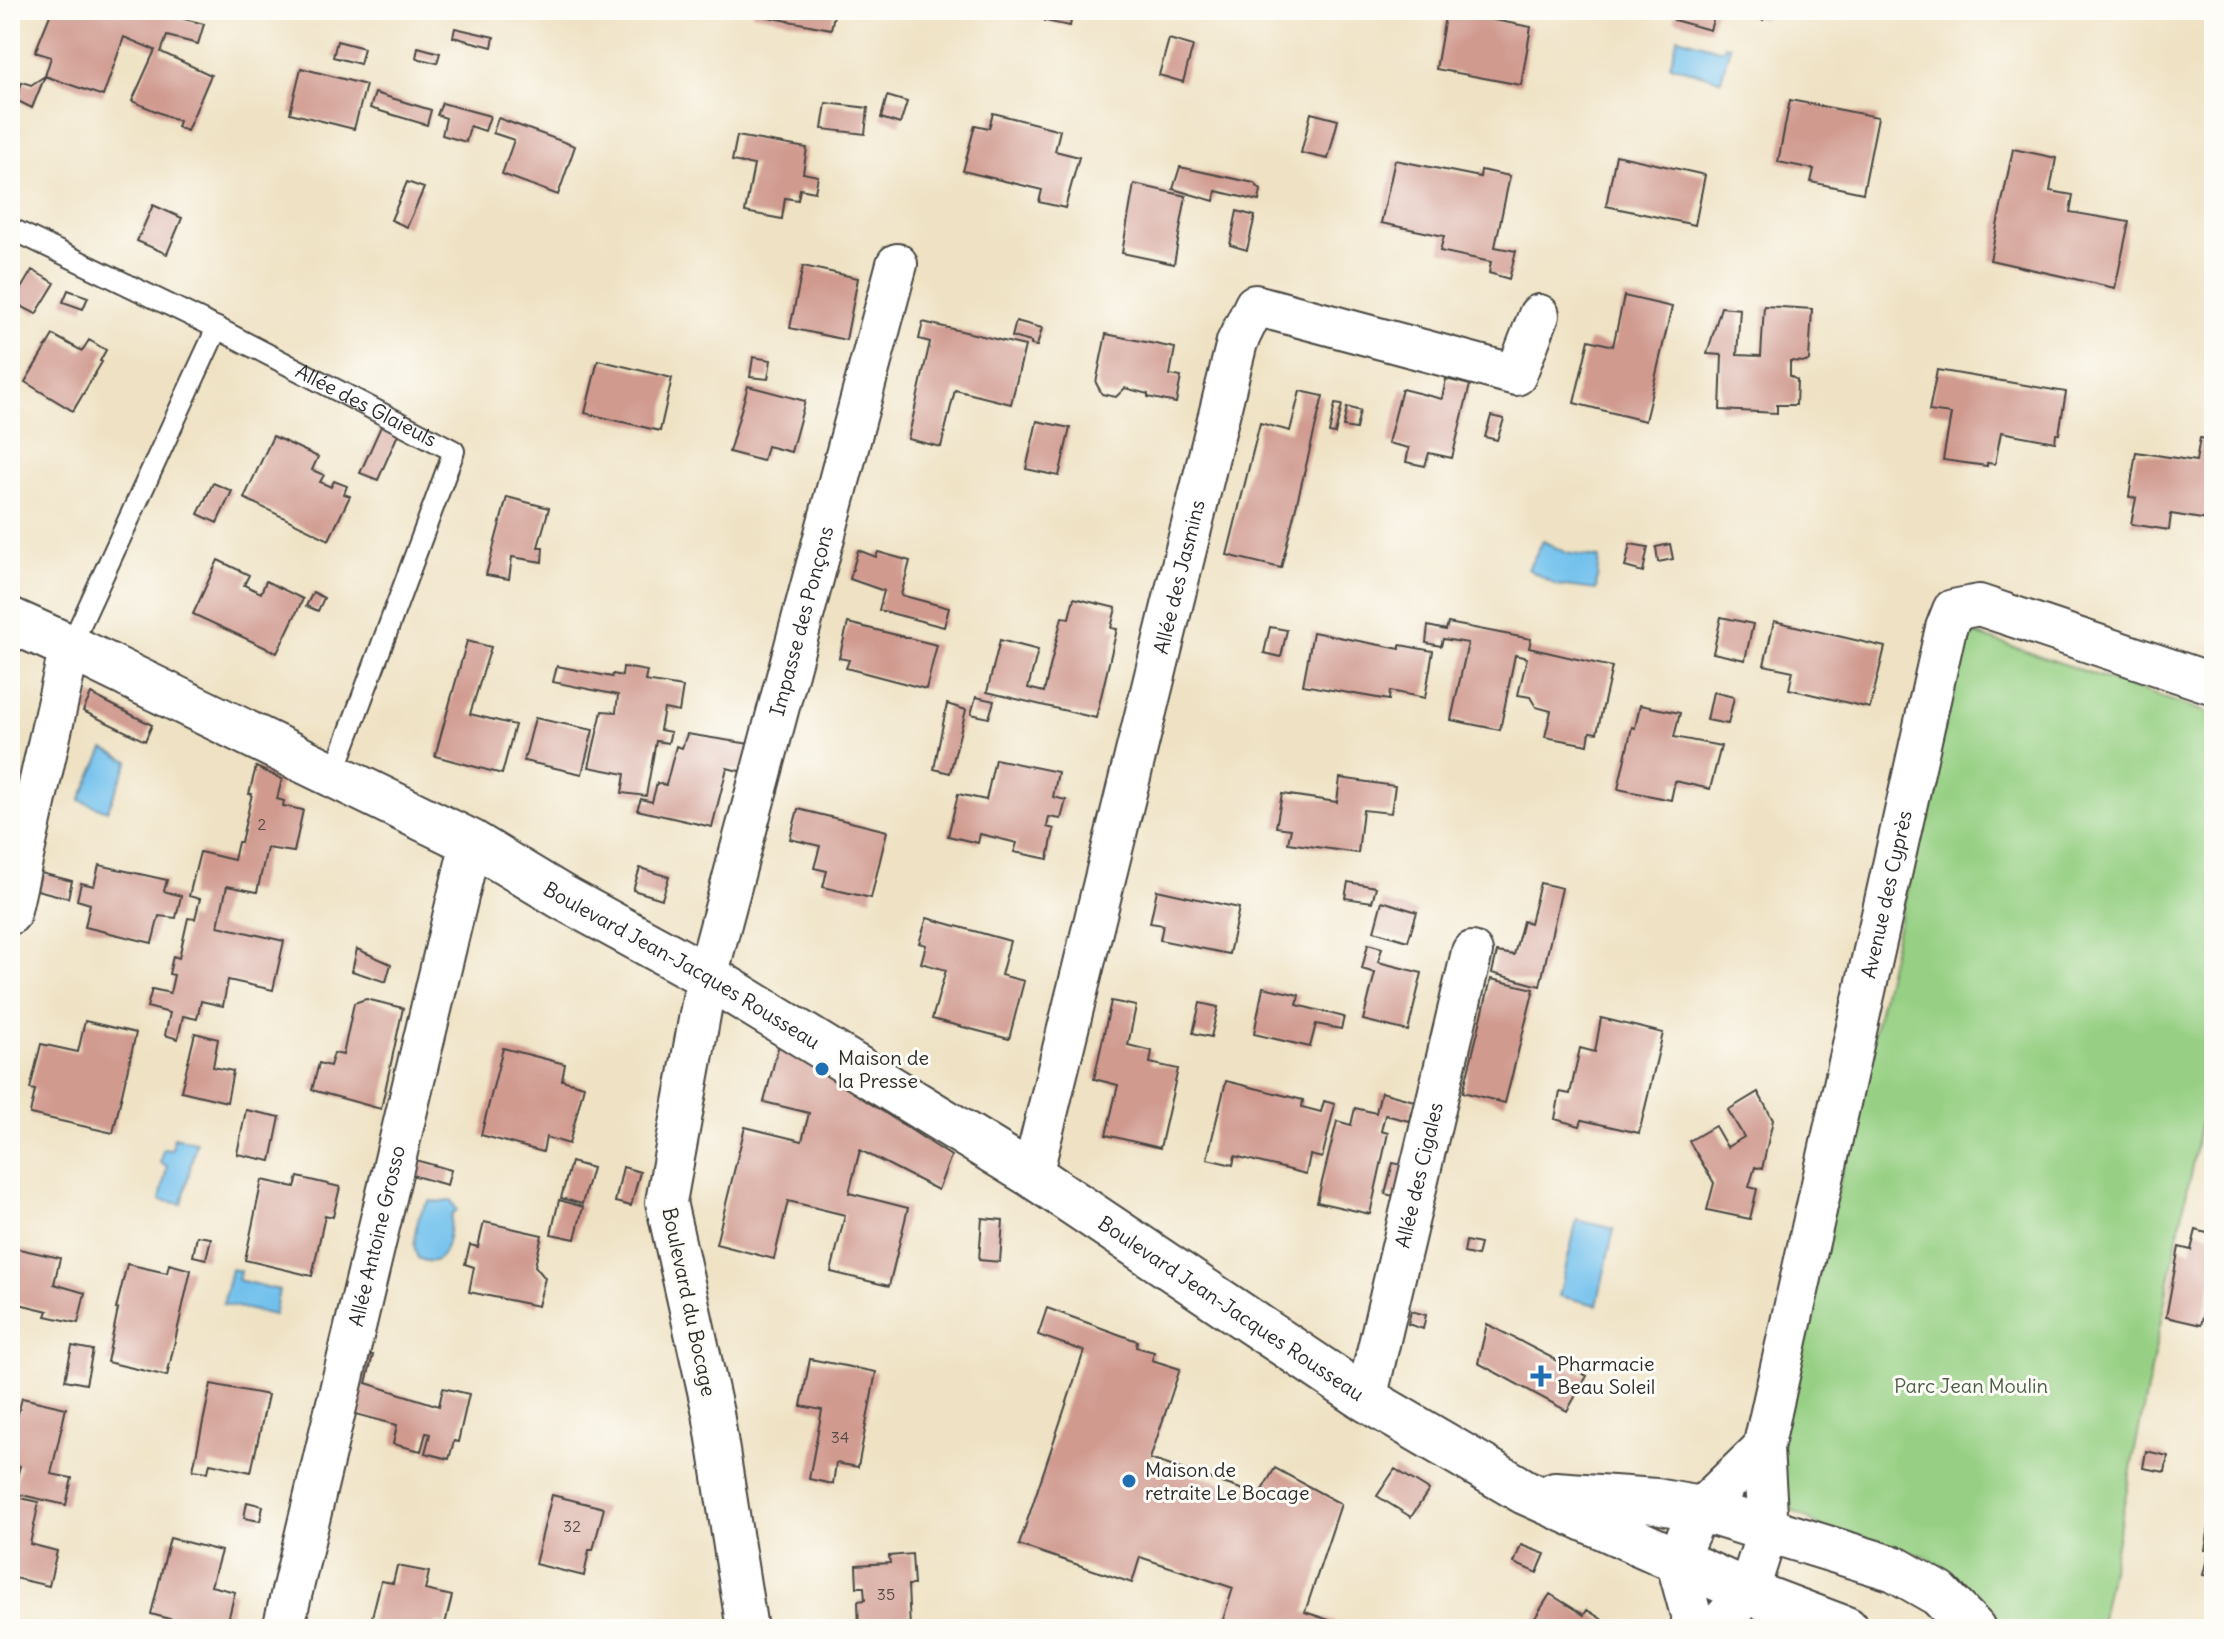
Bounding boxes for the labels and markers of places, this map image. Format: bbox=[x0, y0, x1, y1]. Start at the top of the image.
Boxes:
place label: Maison de la Presse bbox=[838, 1045, 929, 1093]
marker: Maison de la Presse bbox=[813, 1060, 831, 1078]
place label: Pharmacie Beau Soleil bbox=[1557, 1351, 1655, 1399]
marker: Pharmacie Beau Soleil bbox=[1532, 1367, 1550, 1385]
place label: Maison de retraite Le Bocage bbox=[1145, 1457, 1309, 1505]
marker: Maison de retraite Le Bocage bbox=[1120, 1472, 1138, 1490]

